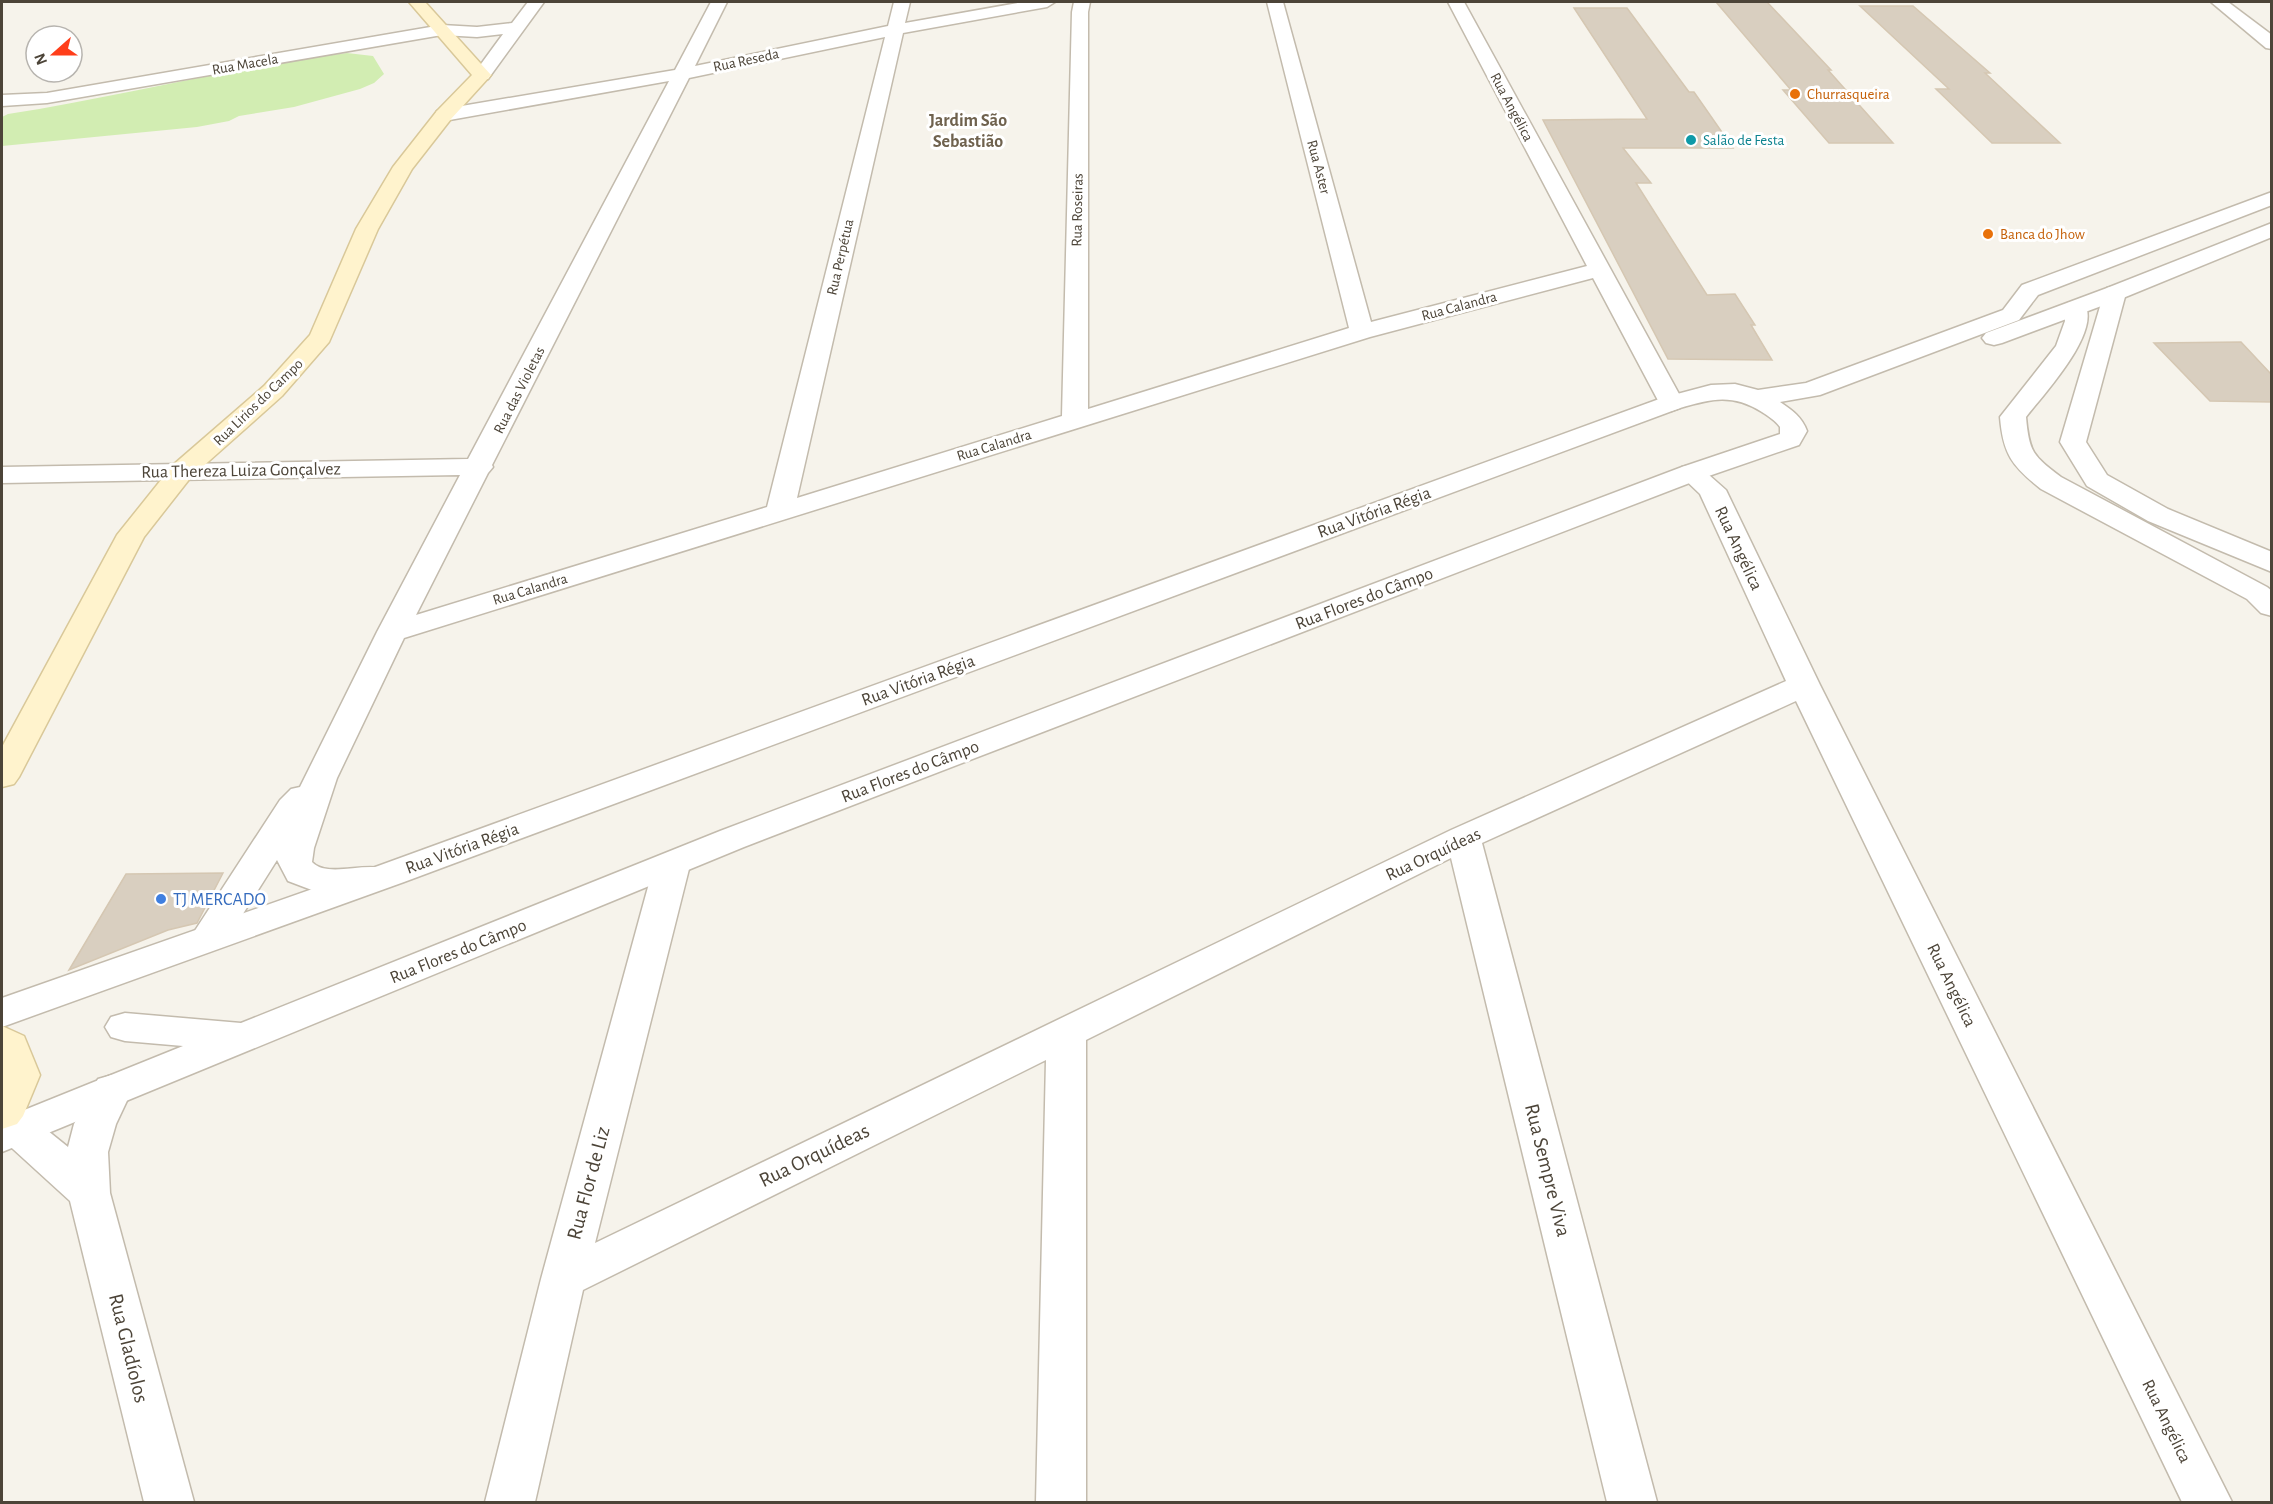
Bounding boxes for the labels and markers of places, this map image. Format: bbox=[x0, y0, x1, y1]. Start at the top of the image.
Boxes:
marker: Churrasqueira bbox=[1788, 87, 1802, 101]
place label: Churrasqueira bbox=[1807, 87, 1890, 102]
marker: Salão de Festa bbox=[1684, 133, 1698, 147]
place label: Salão de Festa bbox=[1703, 133, 1785, 148]
marker: Banca do Jhow bbox=[1981, 227, 1995, 241]
place label: Banca do Jhow bbox=[2000, 227, 2085, 242]
place label: TJ MERCADO bbox=[173, 891, 266, 909]
marker: TJ MERCADO bbox=[154, 892, 168, 906]

